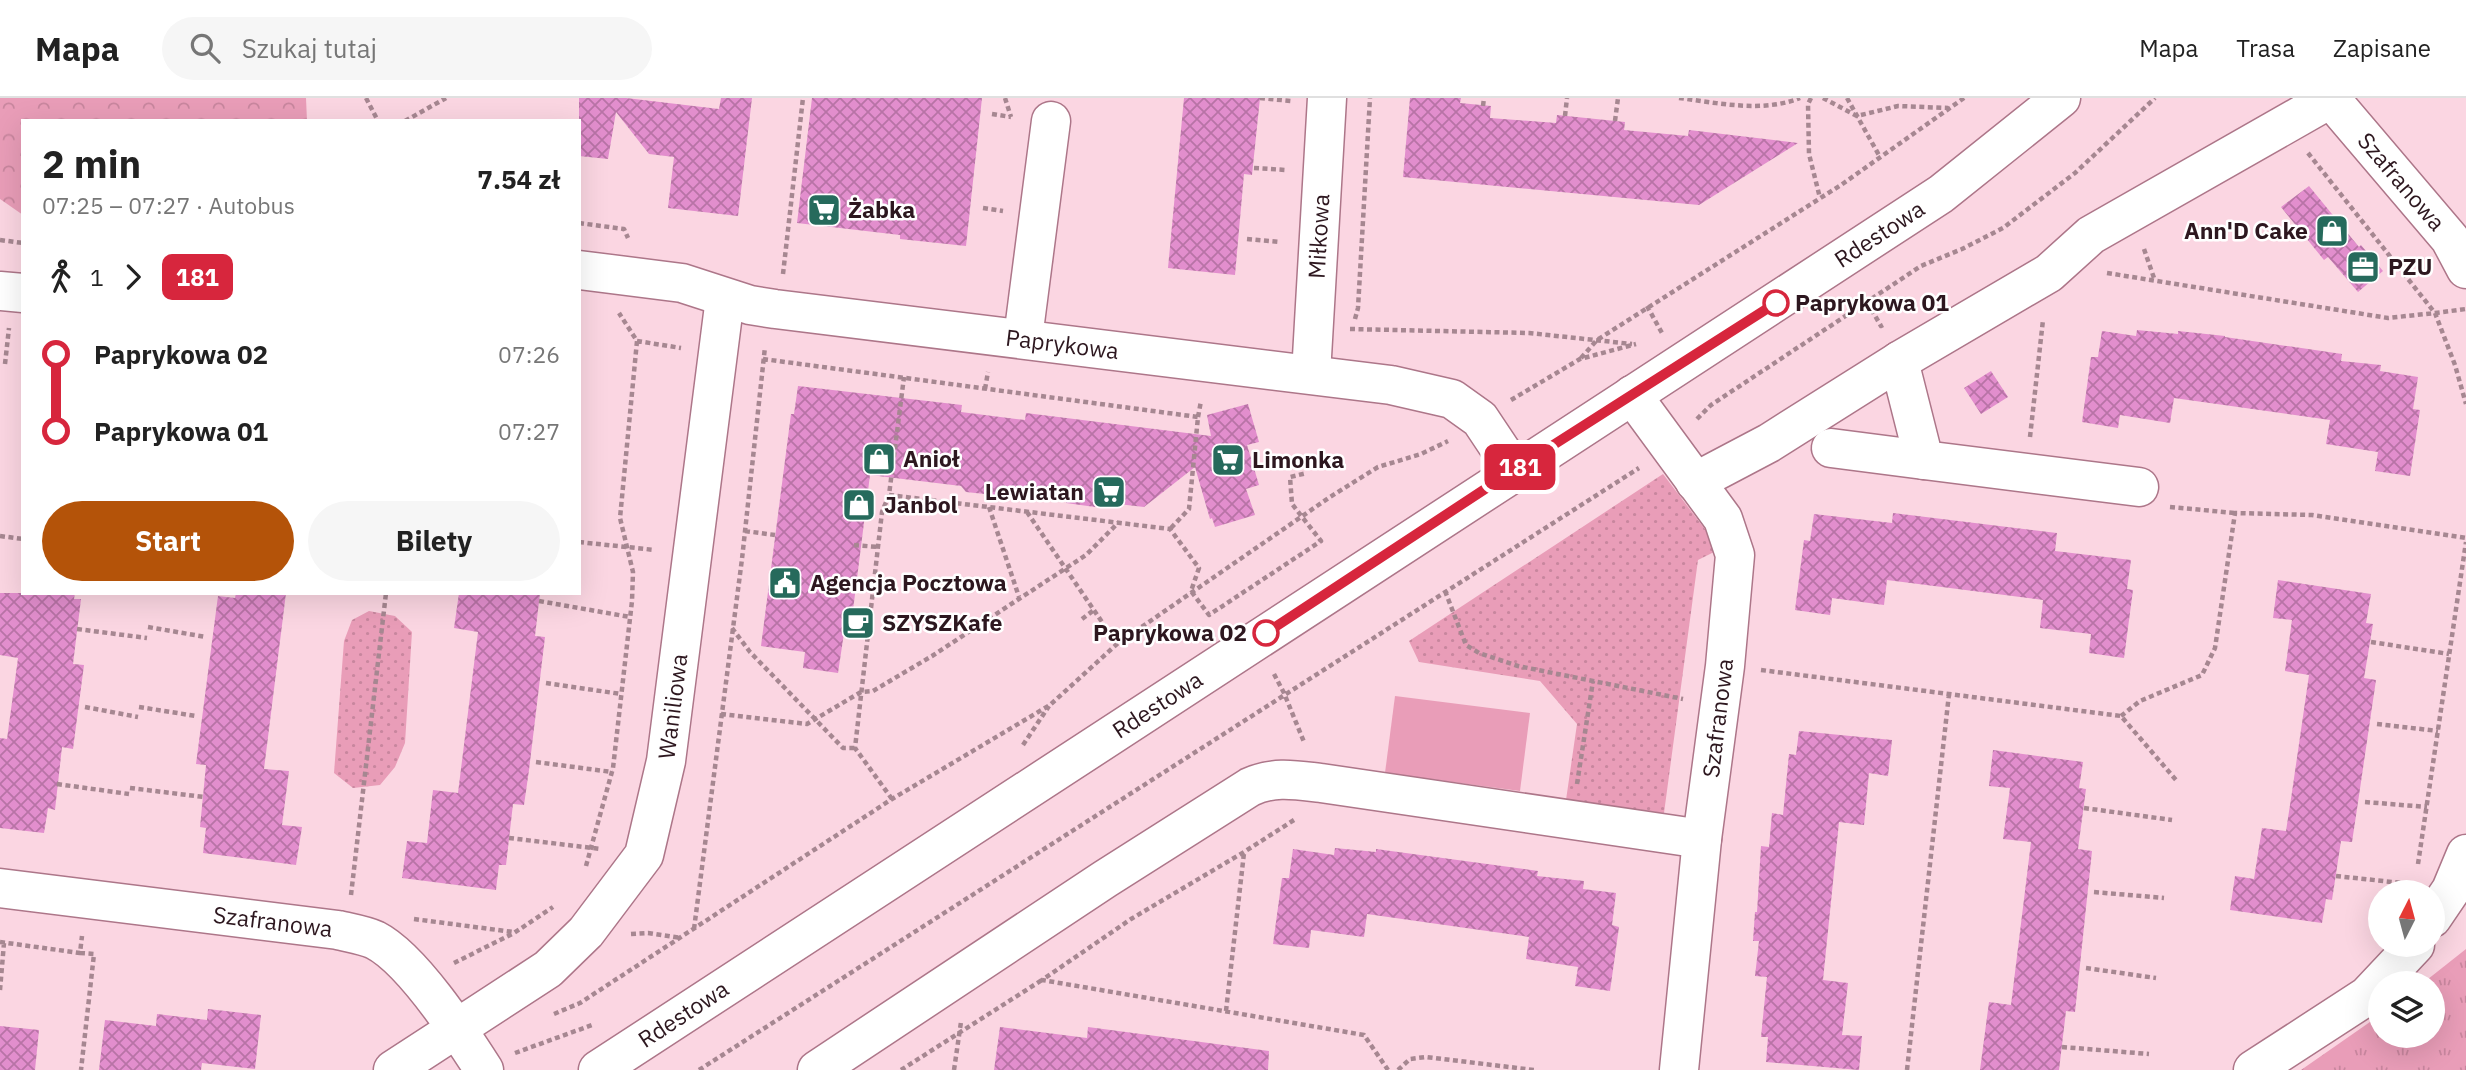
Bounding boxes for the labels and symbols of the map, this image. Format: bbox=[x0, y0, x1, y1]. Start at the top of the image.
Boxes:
street label: Szafranowa bbox=[2352, 126, 2452, 237]
supermarket icon: Żabka bbox=[805, 191, 843, 229]
street label: Miłkowa bbox=[1301, 193, 1335, 280]
street label: Rdestowa bbox=[1828, 193, 1930, 274]
place label: Żabka bbox=[848, 194, 915, 224]
shop icon: Ann'D Cake bbox=[2313, 212, 2351, 250]
place label: Ann'D Cake bbox=[2184, 215, 2308, 245]
office icon: PZU bbox=[2344, 248, 2382, 286]
place label: PZU bbox=[2388, 251, 2432, 281]
place label: Paprykowa 01 bbox=[1795, 287, 1949, 317]
marker: Paprykowa 01 bbox=[1763, 290, 1789, 316]
street label: Paprykowa bbox=[1004, 322, 1121, 365]
shop icon: Anioł bbox=[860, 440, 898, 478]
supermarket icon: Limonka bbox=[1209, 441, 1247, 479]
place label: Anioł bbox=[903, 443, 960, 473]
place label: Limonka bbox=[1252, 444, 1344, 474]
line badge: 181 bbox=[1480, 444, 1560, 490]
supermarket icon: Lewiatan bbox=[1090, 473, 1128, 511]
place label: Lewiatan bbox=[985, 476, 1084, 506]
shop icon: Janbol bbox=[840, 486, 878, 524]
place label: Janbol bbox=[884, 489, 958, 519]
public building icon: Agencja Pocztowa bbox=[766, 564, 804, 602]
place label: Agencja Pocztowa bbox=[810, 567, 1007, 597]
cafe icon: SZYSZKafe bbox=[839, 604, 877, 642]
place label: SZYSZKafe bbox=[882, 607, 1002, 637]
place label: Paprykowa 02 bbox=[1093, 617, 1247, 647]
marker: Paprykowa 02 bbox=[1253, 620, 1279, 646]
street label: Waniliowa bbox=[650, 652, 694, 761]
street label: Szafranowa bbox=[1695, 657, 1739, 779]
street label: Rdestowa bbox=[1106, 664, 1208, 745]
north arrow bbox=[2368, 880, 2445, 957]
street label: Szafranowa bbox=[212, 899, 334, 943]
street label: Rdestowa bbox=[632, 973, 734, 1054]

